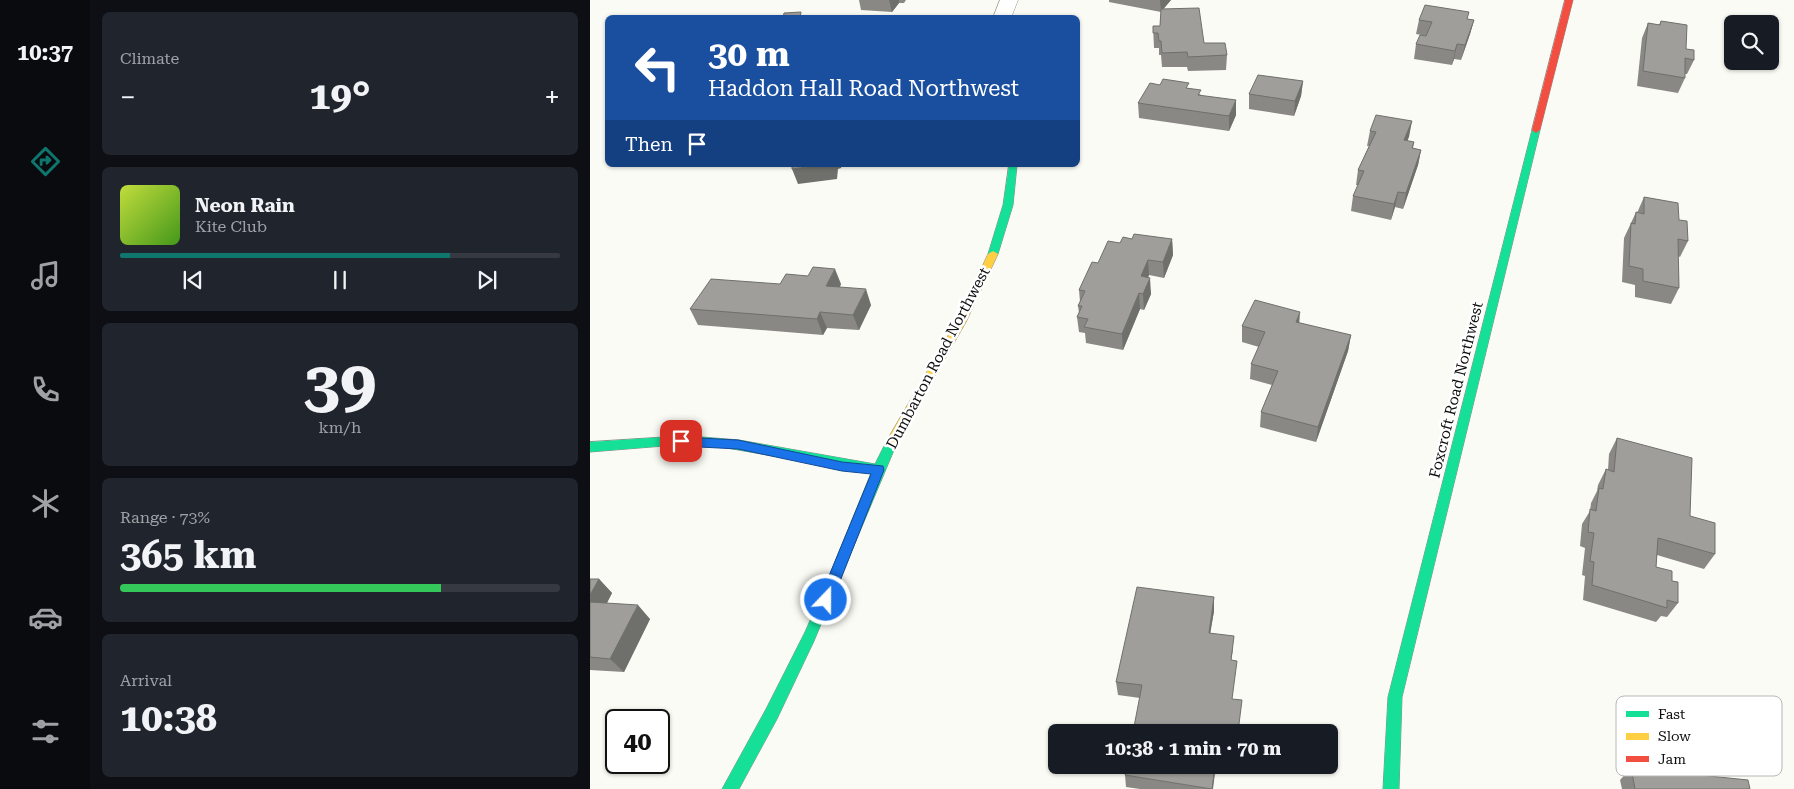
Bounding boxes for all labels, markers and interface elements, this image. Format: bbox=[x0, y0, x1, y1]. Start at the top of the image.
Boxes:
map controls bbox=[1724, 15, 1779, 70]
button: search bbox=[1724, 15, 1779, 70]
text: 30 m bbox=[708, 34, 790, 75]
icon: left bbox=[625, 35, 690, 100]
text: 10:37 bbox=[17, 40, 73, 65]
text: Climate bbox=[120, 49, 179, 68]
text: 19° bbox=[309, 74, 371, 118]
text: Haddon Hall Road Northwest bbox=[708, 76, 1019, 101]
text: − bbox=[120, 81, 136, 114]
text: + bbox=[544, 81, 560, 114]
icon: arrive bbox=[683, 130, 711, 158]
text: Then bbox=[625, 133, 673, 156]
icon: directions bbox=[28, 144, 63, 179]
text: Neon Rain bbox=[195, 194, 295, 217]
text: Kite Club bbox=[195, 217, 267, 236]
icon: music bbox=[28, 258, 63, 293]
street label: Dumbarton Road Northwest bbox=[882, 264, 994, 452]
icon: previous bbox=[179, 266, 207, 294]
icon: pause bbox=[326, 266, 354, 294]
icon: next bbox=[473, 266, 501, 294]
street label: Foxcroft Road Northwest bbox=[1425, 300, 1487, 480]
text: 39 bbox=[304, 347, 376, 423]
icon: phone bbox=[28, 372, 63, 407]
text: km/h bbox=[319, 418, 361, 437]
pin bbox=[660, 420, 702, 462]
icon: arrive bbox=[667, 427, 695, 455]
icon: climate bbox=[28, 486, 63, 521]
text: Range · 73% bbox=[120, 508, 210, 527]
text: 365 km bbox=[120, 533, 256, 577]
position arrow bbox=[799, 573, 851, 625]
icon: car bbox=[28, 600, 63, 635]
text: Arrival bbox=[120, 671, 172, 690]
text: 10:38 bbox=[120, 696, 217, 740]
legend bbox=[1616, 696, 1782, 776]
text: Fast bbox=[1658, 706, 1685, 722]
speed limit sign: 40 bbox=[605, 709, 670, 774]
icon: filters bbox=[28, 714, 63, 749]
text: Slow bbox=[1658, 728, 1691, 744]
text: 10:38 · 1 min · 70 m bbox=[1105, 737, 1281, 760]
text: Jam bbox=[1658, 751, 1686, 767]

